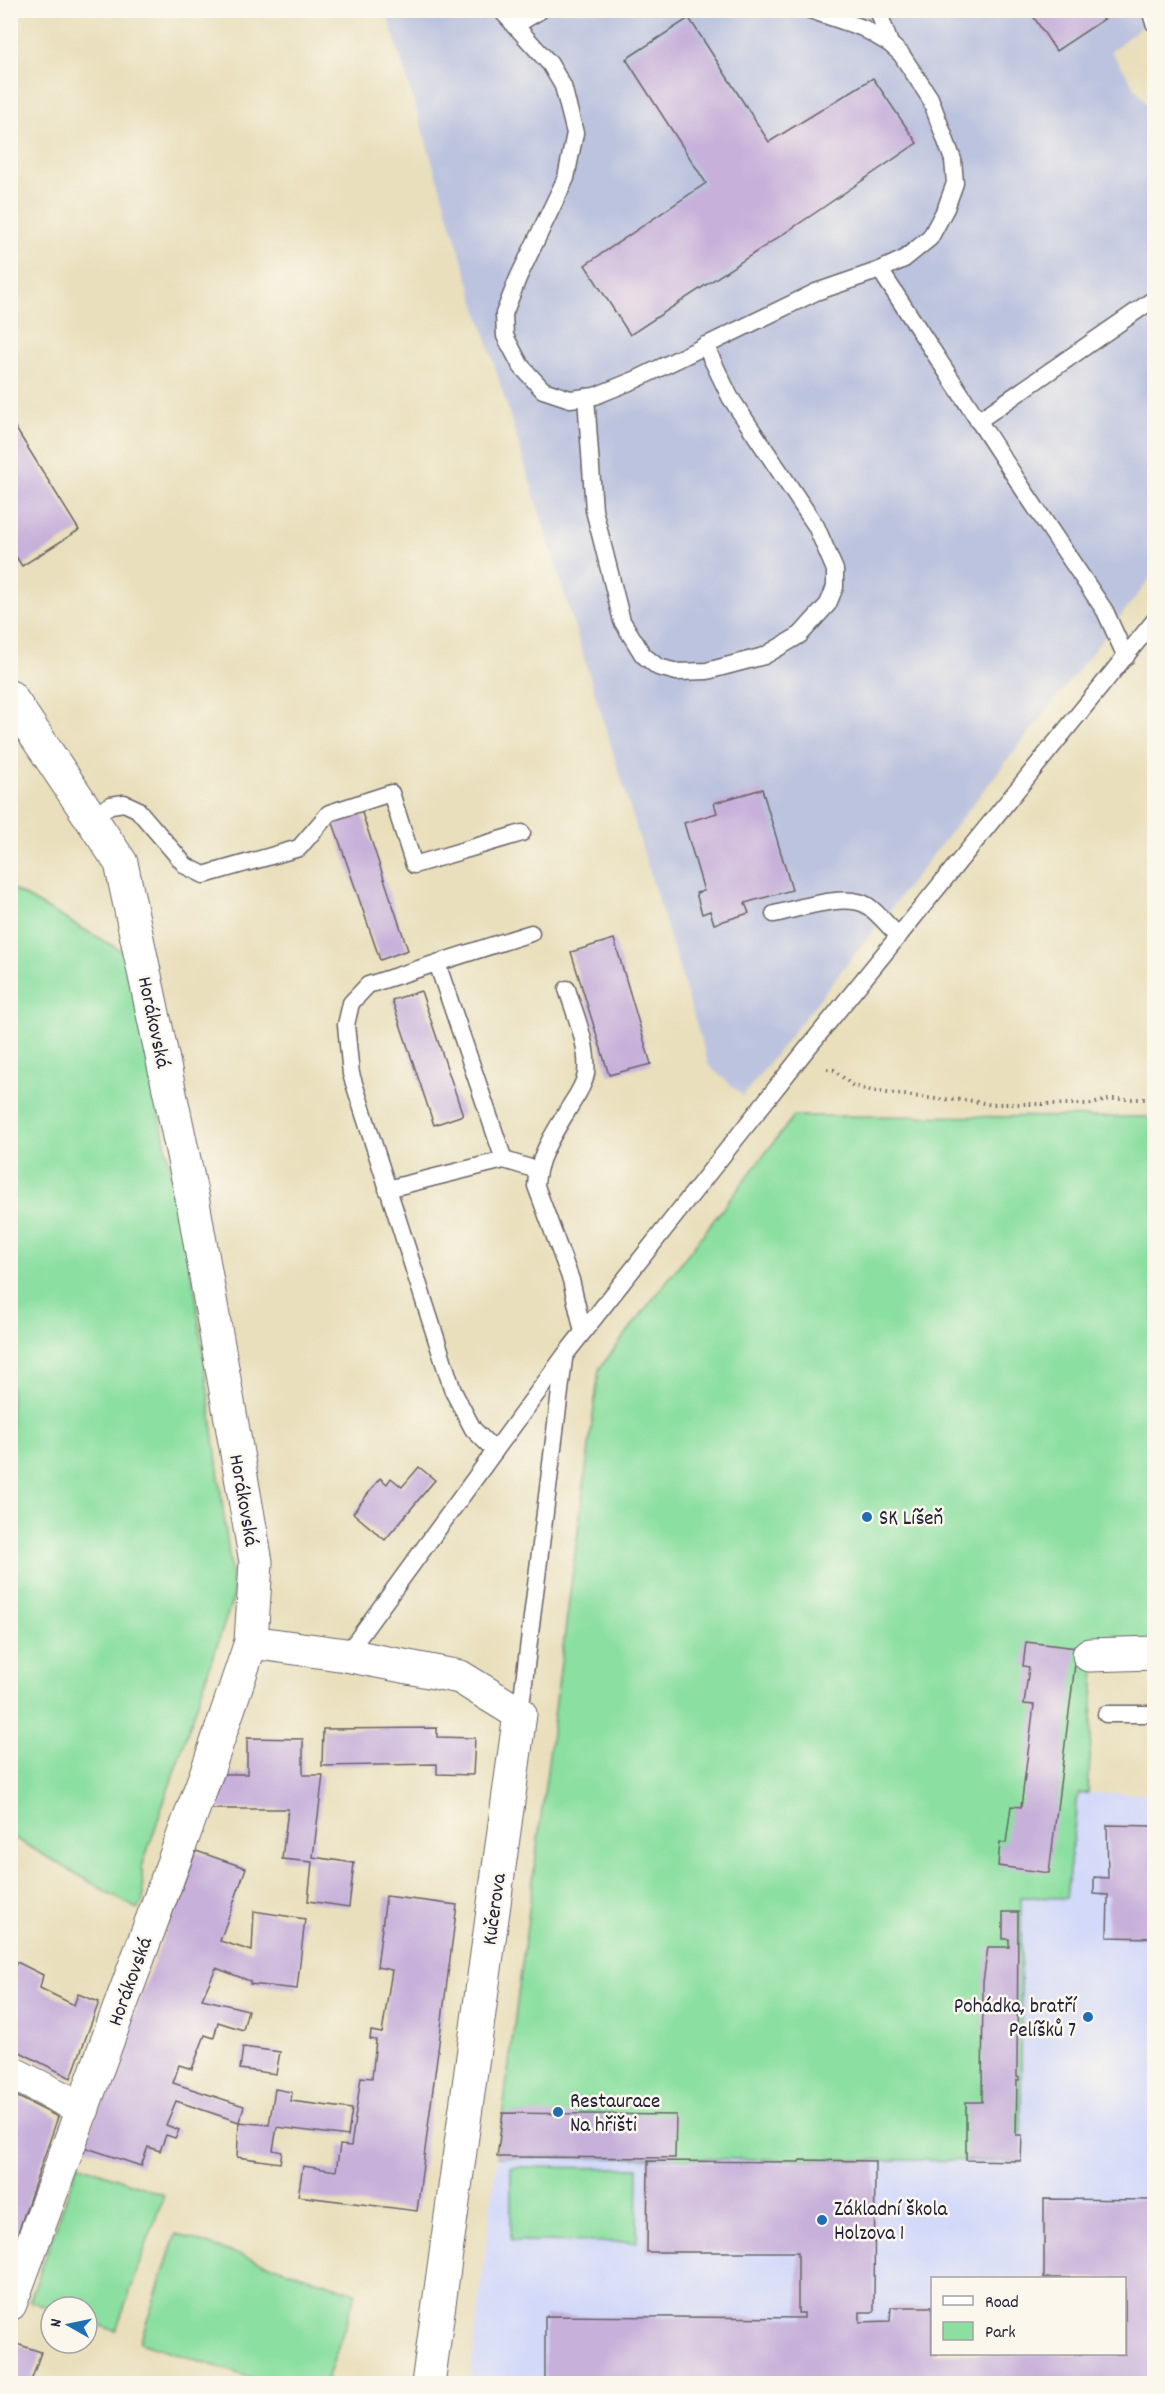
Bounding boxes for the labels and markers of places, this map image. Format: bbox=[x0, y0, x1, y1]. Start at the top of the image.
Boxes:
place label: SK Líšeň bbox=[879, 1505, 943, 1535]
marker: SK Líšeň bbox=[860, 1510, 874, 1524]
place label: Pohádka, bratří Pelíšků 7 bbox=[954, 1993, 1078, 2047]
marker: Pohádka, bratří Pelíšků 7 bbox=[1081, 2010, 1095, 2024]
place label: Restaurace Na hřišti bbox=[570, 2088, 660, 2142]
marker: Restaurace Na hřišti bbox=[551, 2105, 565, 2119]
place label: Základní škola Holzova 1 bbox=[834, 2196, 948, 2250]
marker: Základní škola Holzova 1 bbox=[815, 2213, 829, 2227]

